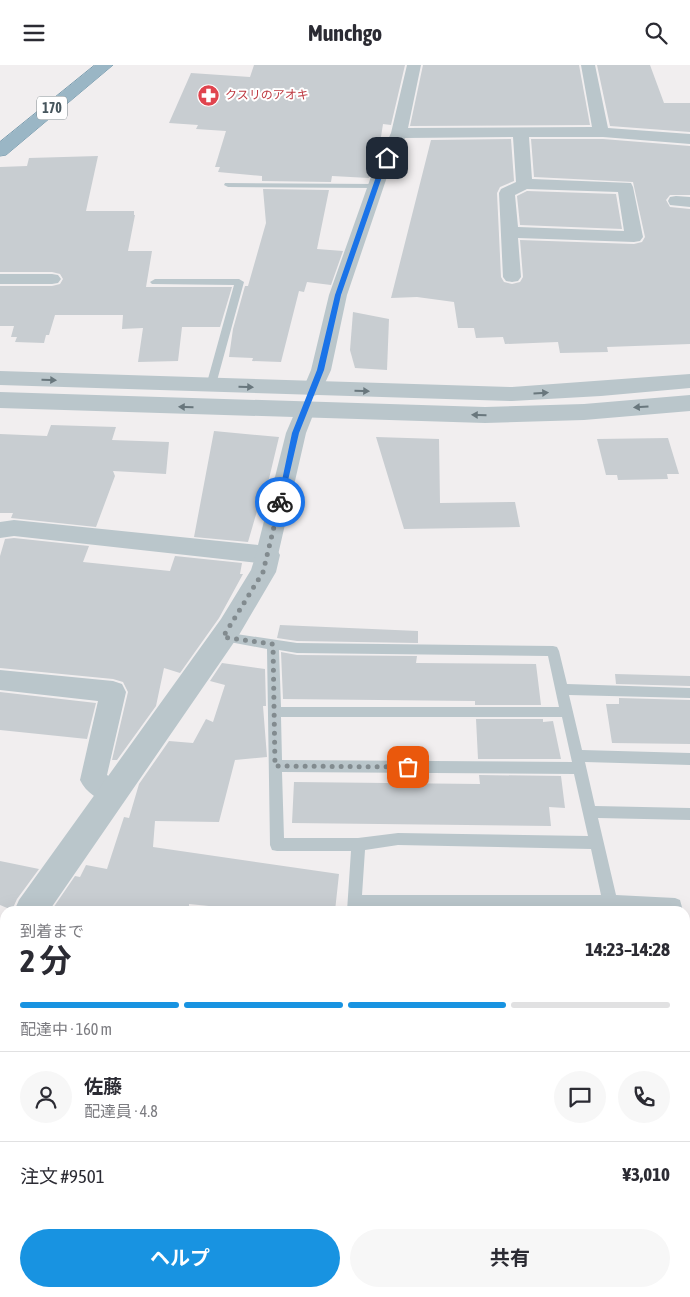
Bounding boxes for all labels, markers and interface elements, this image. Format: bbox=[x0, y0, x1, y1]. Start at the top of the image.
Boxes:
icon: menu bbox=[20, 19, 48, 47]
icon: search bbox=[642, 19, 670, 47]
text: Munchgo bbox=[308, 20, 382, 46]
pharmacy icon: クスリのアオキ bbox=[197, 83, 221, 107]
place label: クスリのアオキ bbox=[225, 88, 309, 102]
road number: 170 bbox=[37, 97, 67, 119]
pin bbox=[366, 137, 408, 179]
icon: home bbox=[373, 144, 401, 172]
one-way arrow bbox=[41, 376, 57, 384]
one-way arrow bbox=[238, 383, 254, 391]
one-way arrow bbox=[354, 387, 370, 395]
one-way arrow bbox=[534, 388, 550, 396]
one-way arrow bbox=[178, 403, 194, 411]
one-way arrow bbox=[633, 404, 649, 412]
one-way arrow bbox=[471, 411, 487, 419]
courier bbox=[255, 477, 305, 527]
icon: bike bbox=[266, 488, 294, 516]
pin bbox=[387, 746, 429, 788]
icon: bag bbox=[394, 753, 422, 781]
text: 到着まで bbox=[20, 922, 84, 940]
text: 14:23–14:28 bbox=[585, 938, 670, 960]
text: 2 分 bbox=[20, 942, 71, 979]
text: 配達中 · 160 m bbox=[20, 1020, 112, 1038]
button: person bbox=[20, 1071, 72, 1123]
button: chat bbox=[554, 1071, 606, 1123]
button: phone bbox=[618, 1071, 670, 1123]
text: 佐藤 bbox=[84, 1075, 122, 1097]
text: 配達員 · 4.8 bbox=[84, 1102, 158, 1120]
text: ¥3,010 bbox=[622, 1163, 670, 1185]
text: 注文 #9501 bbox=[20, 1165, 105, 1187]
button: ヘルプ bbox=[20, 1229, 340, 1287]
button: 共有 bbox=[350, 1229, 670, 1287]

